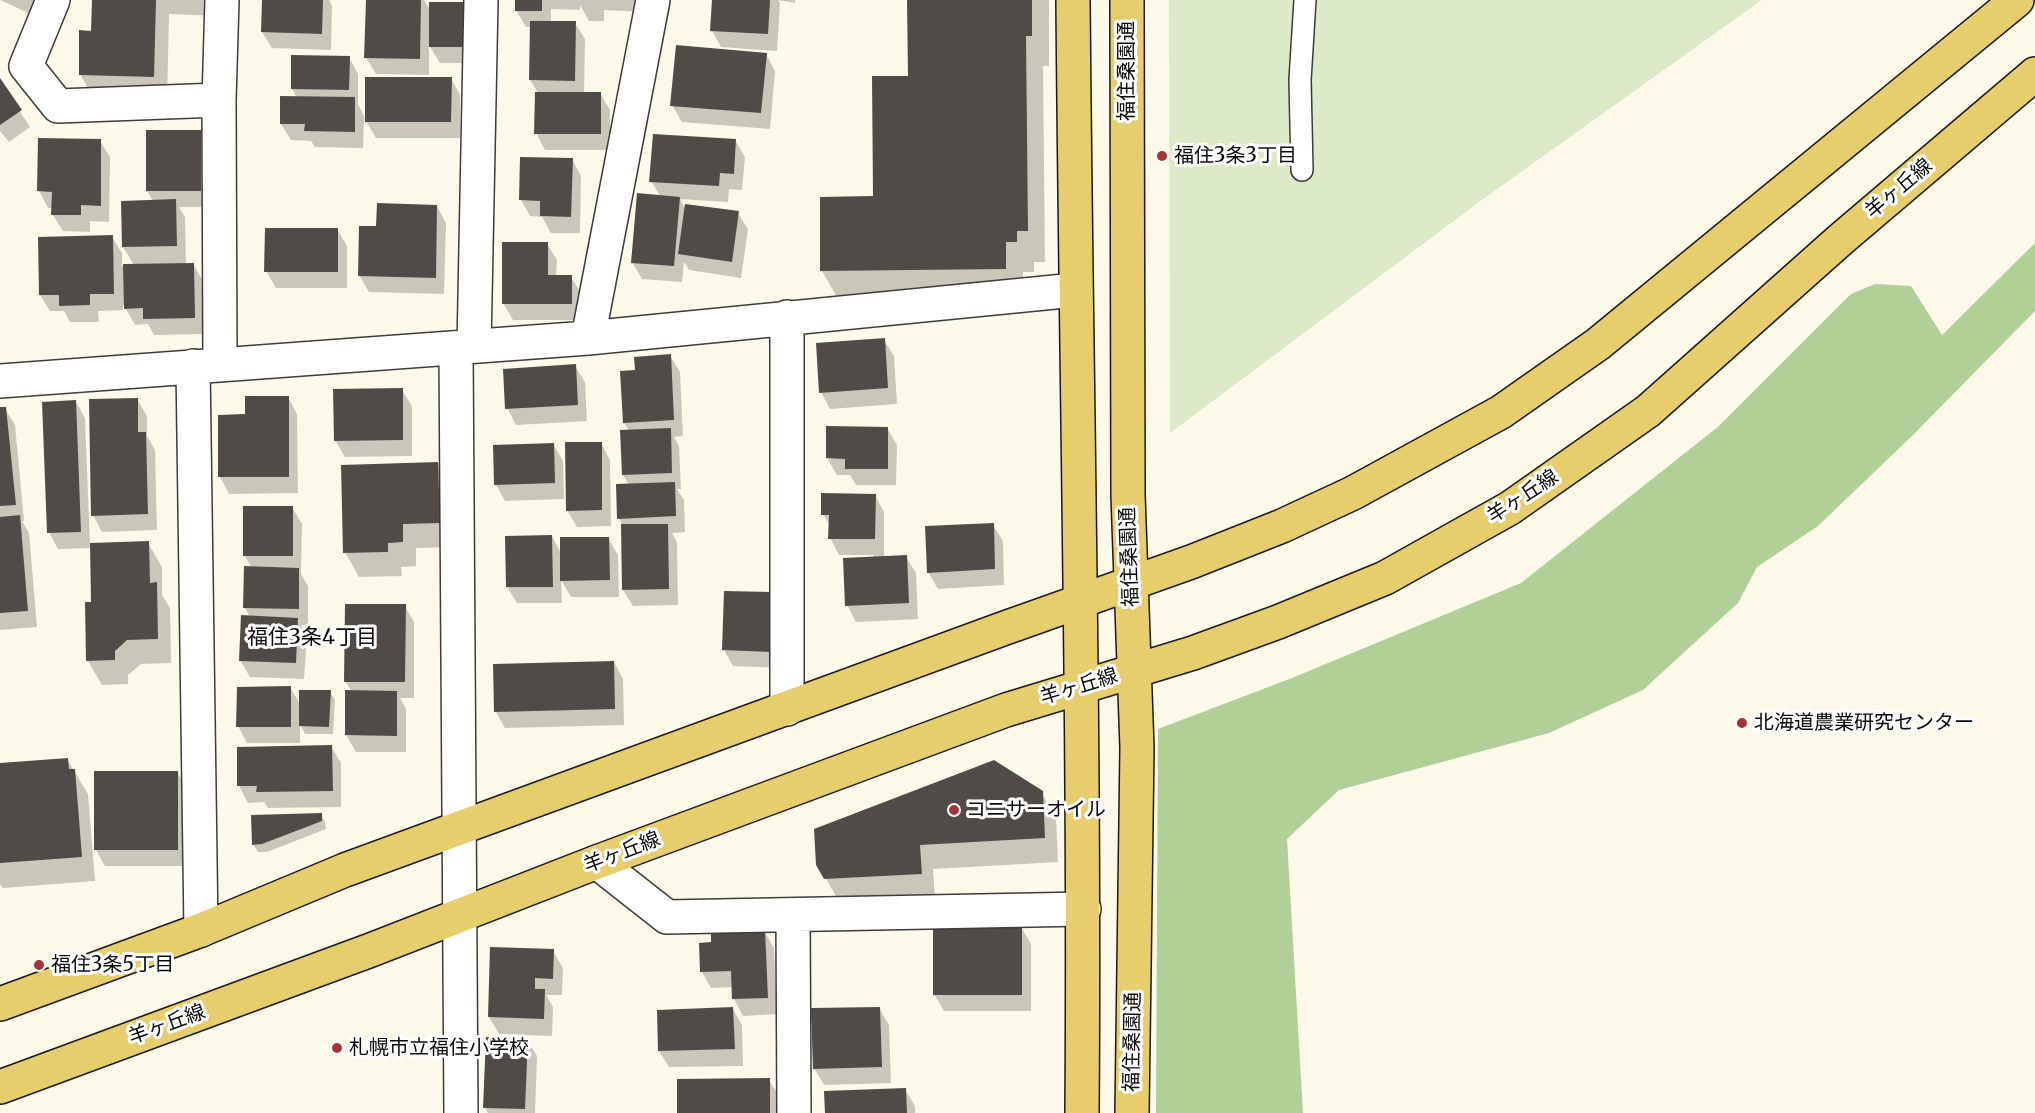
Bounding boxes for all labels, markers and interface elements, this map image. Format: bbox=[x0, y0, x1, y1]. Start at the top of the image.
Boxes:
street label: 福住桑園通 bbox=[1115, 21, 1139, 121]
place label: 福住3条3丁目 bbox=[1174, 144, 1297, 168]
marker: 福住3条3丁目 bbox=[1155, 149, 1169, 163]
street label: 羊ヶ丘線 bbox=[1861, 154, 1937, 224]
street label: 羊ヶ丘線 bbox=[1483, 465, 1563, 529]
street label: 福住桑園通 bbox=[1116, 507, 1144, 607]
district label: 福住3条4丁目 bbox=[247, 625, 377, 651]
street label: 羊ヶ丘線 bbox=[1037, 664, 1121, 710]
place label: 北海道農業研究センター bbox=[1754, 711, 1974, 735]
marker: 北海道農業研究センター bbox=[1735, 716, 1749, 730]
place label: コニサーオイル bbox=[966, 798, 1106, 822]
marker: コニサーオイル bbox=[947, 803, 961, 817]
street label: 羊ヶ丘線 bbox=[580, 827, 664, 879]
place label: 福住3条5丁目 bbox=[51, 953, 174, 977]
marker: 福住3条5丁目 bbox=[32, 958, 46, 972]
street label: 福住桑園通 bbox=[1120, 992, 1146, 1092]
street label: 羊ヶ丘線 bbox=[125, 1000, 209, 1050]
place label: 札幌市立福住小学校 bbox=[349, 1036, 529, 1060]
marker: 札幌市立福住小学校 bbox=[330, 1041, 344, 1055]

